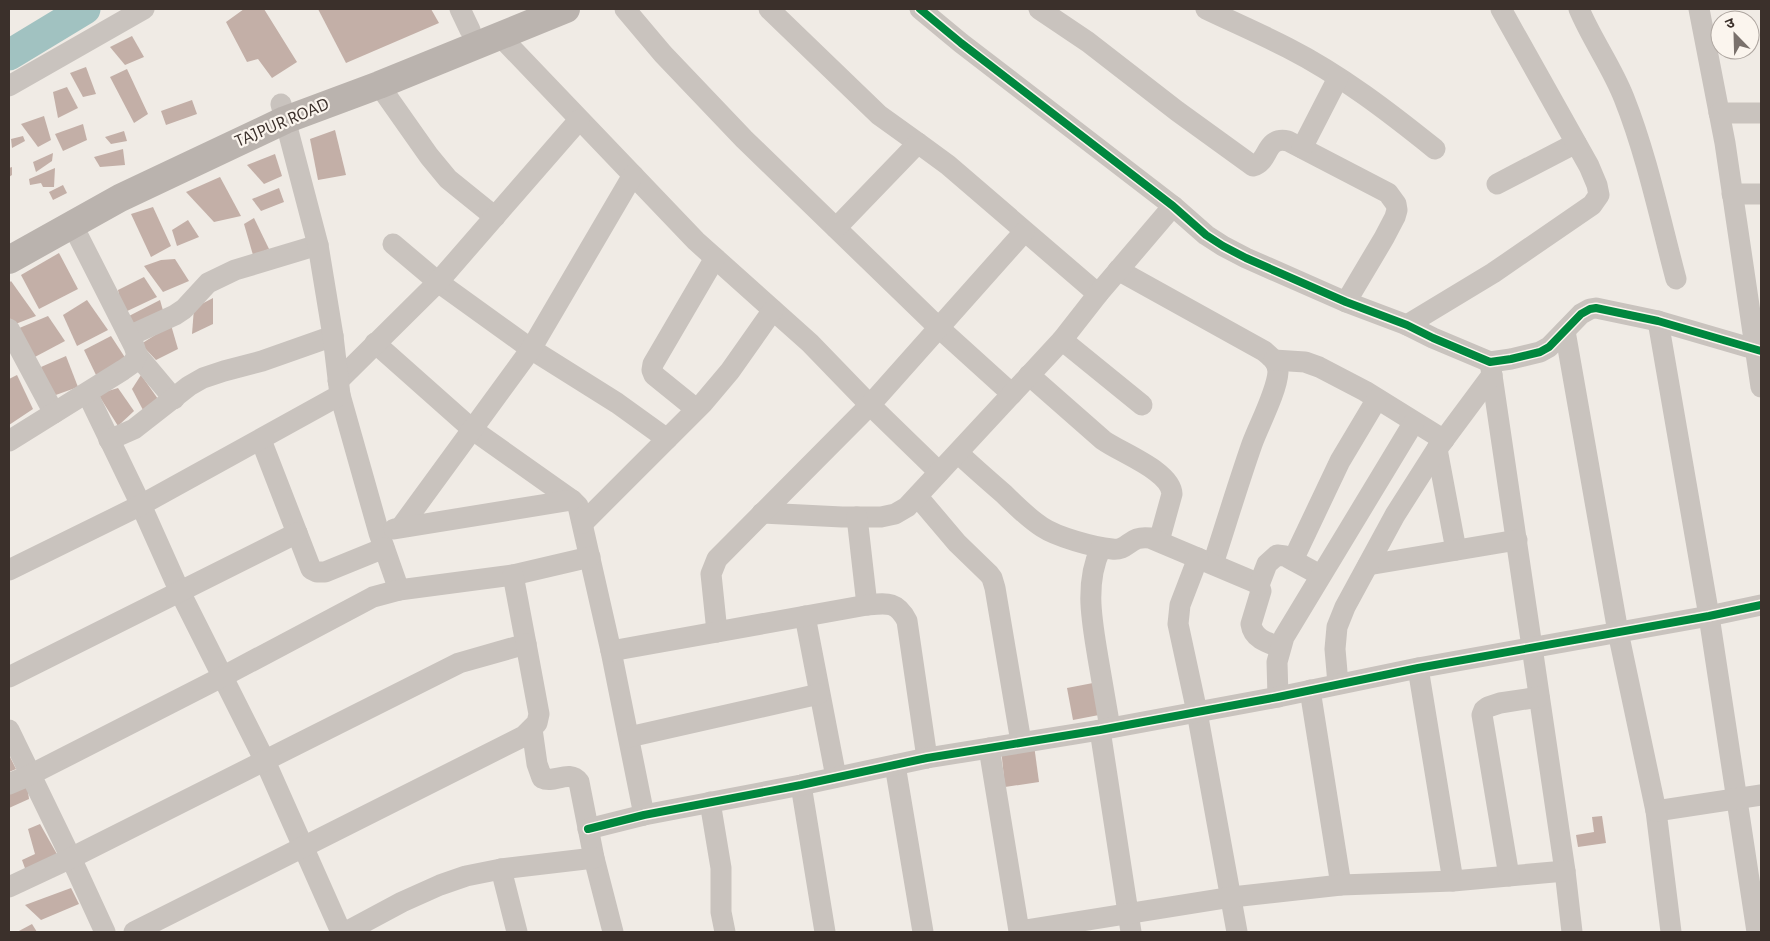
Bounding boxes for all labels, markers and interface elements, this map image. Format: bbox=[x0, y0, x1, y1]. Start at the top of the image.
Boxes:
north arrow bbox=[1710, 10, 1760, 60]
text: उ bbox=[1724, 16, 1738, 32]
street label: TAJPUR ROAD bbox=[232, 95, 332, 151]

